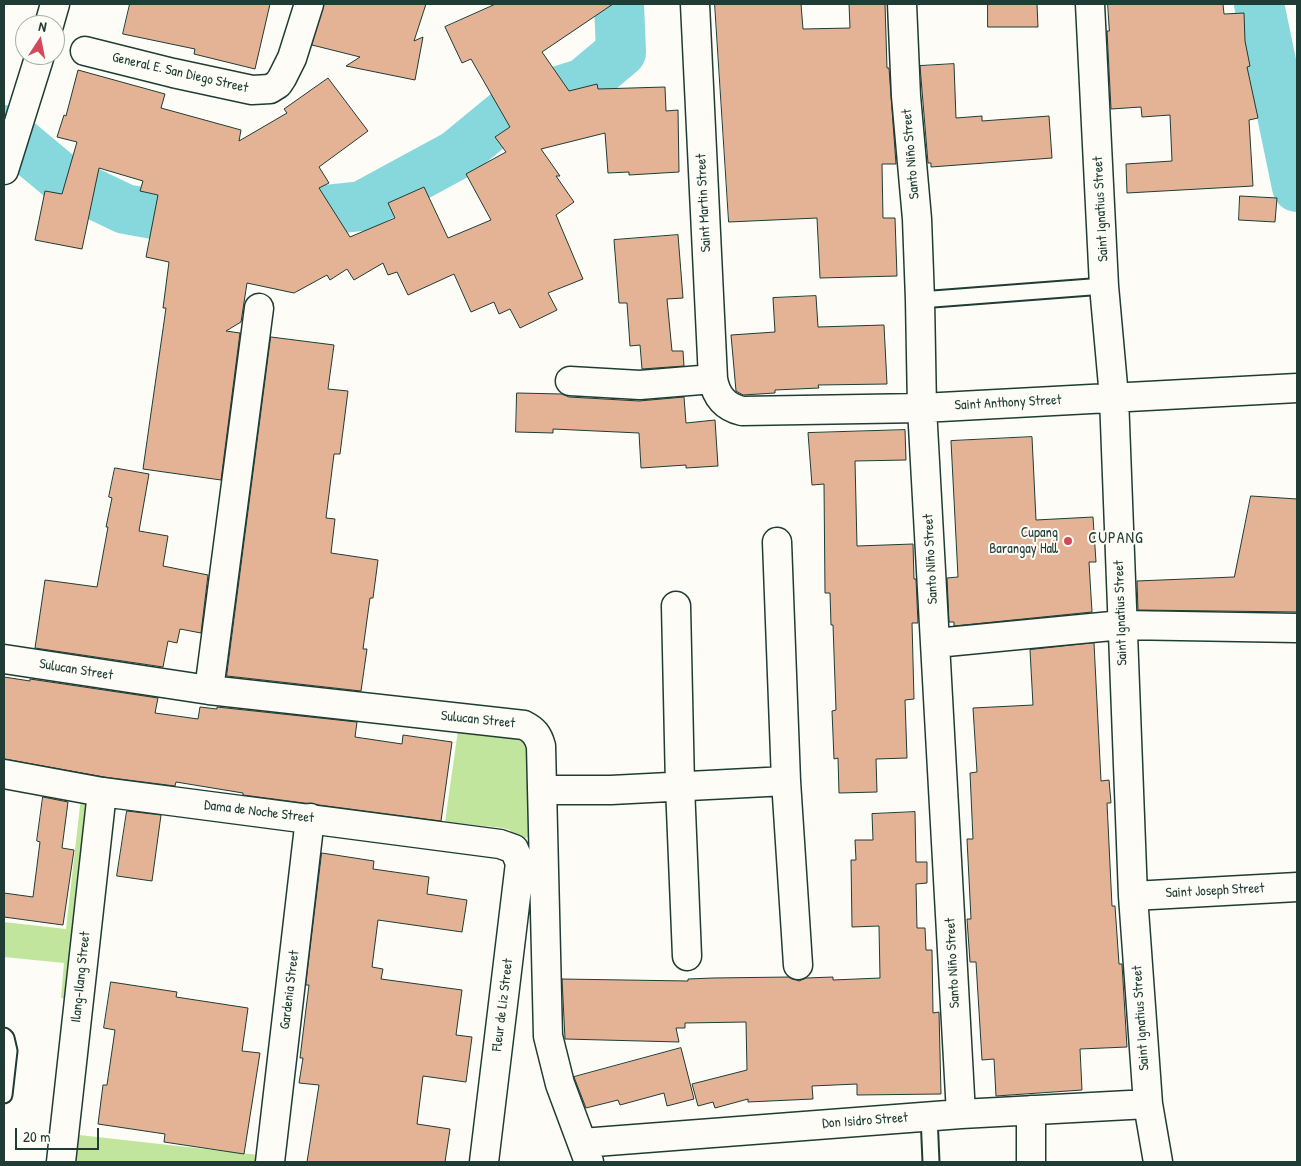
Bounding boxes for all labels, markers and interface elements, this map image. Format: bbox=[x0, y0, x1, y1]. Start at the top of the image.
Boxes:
north arrow bbox=[15, 15, 65, 65]
text: N bbox=[37, 16, 48, 36]
street label: General E. San Diego Street bbox=[110, 49, 250, 97]
street label: Santo Niño Street bbox=[899, 108, 923, 200]
street label: Saint Martin Street bbox=[693, 153, 715, 253]
street label: Saint Ignatius Street bbox=[1090, 156, 1112, 262]
street label: Saint Anthony Street bbox=[954, 392, 1062, 414]
street label: Santo Niño Street bbox=[920, 513, 942, 605]
place label: Cupang Barangay Hall bbox=[989, 525, 1058, 558]
district label: CUPANG bbox=[1088, 529, 1144, 549]
marker: Cupang Barangay Hall bbox=[1062, 535, 1074, 547]
street label: Saint Ignatius Street bbox=[1111, 560, 1131, 666]
street label: Sulucan Street bbox=[38, 656, 114, 684]
street label: Sulucan Street bbox=[440, 708, 516, 732]
street label: Dama de Noche Street bbox=[203, 797, 315, 827]
street label: Saint Joseph Street bbox=[1165, 880, 1265, 902]
street label: Santo Niño Street bbox=[942, 917, 964, 1009]
street label: Ilang-Ilang Street bbox=[68, 931, 94, 1023]
street label: Gardenia Street bbox=[277, 950, 303, 1030]
street label: Fleur de Liz Street bbox=[489, 958, 517, 1052]
street label: Saint Ignatius Street bbox=[1129, 965, 1153, 1071]
street label: Don Isidro Street bbox=[822, 1110, 908, 1132]
scale bar bbox=[18, 1118, 101, 1150]
text: 20 m bbox=[23, 1126, 50, 1147]

